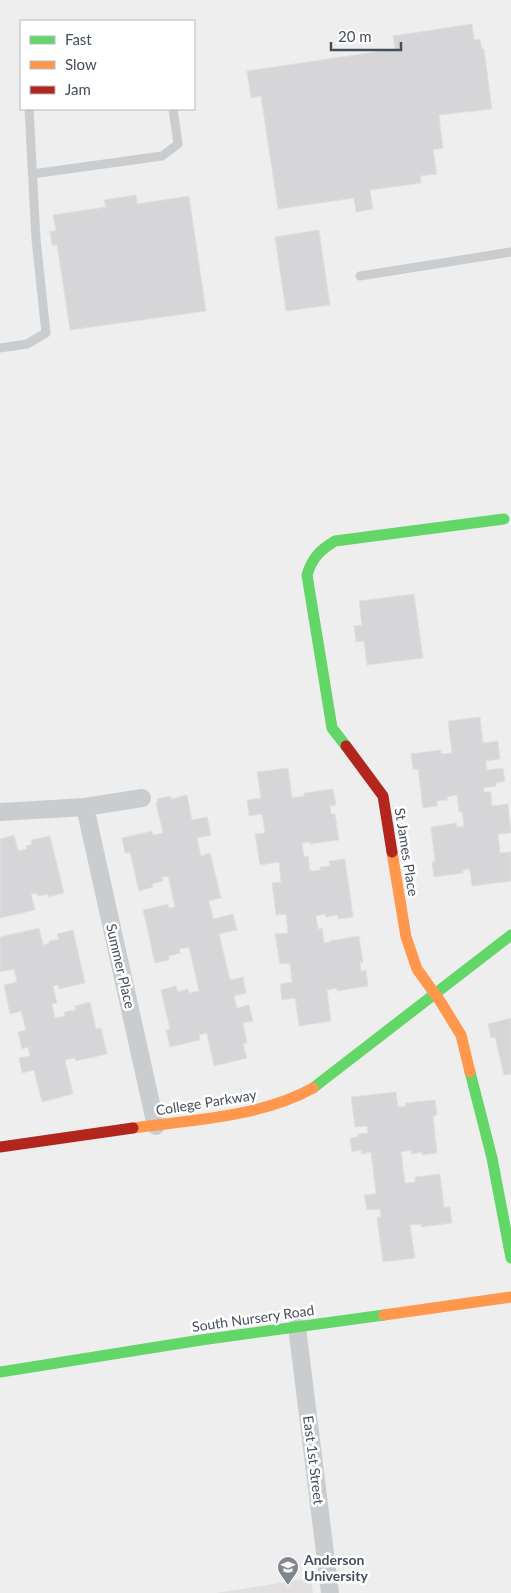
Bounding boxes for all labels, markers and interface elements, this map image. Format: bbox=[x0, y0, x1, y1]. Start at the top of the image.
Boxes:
legend bbox=[20, 20, 195, 110]
scale bar bbox=[331, 20, 401, 52]
text: 20 m bbox=[338, 27, 372, 45]
text: Fast bbox=[65, 30, 92, 48]
text: Slow bbox=[65, 55, 97, 73]
text: Jam bbox=[65, 80, 91, 98]
street label: St James Place bbox=[392, 807, 422, 897]
street label: Summer Place bbox=[103, 922, 139, 1010]
street label: College Parkway bbox=[155, 1086, 258, 1118]
street label: South Nursery Road bbox=[191, 1301, 315, 1335]
street label: East 1st Street bbox=[300, 1415, 328, 1505]
place label: Anderson University bbox=[303, 1551, 368, 1584]
school or university icon: Anderson University bbox=[276, 1555, 300, 1586]

